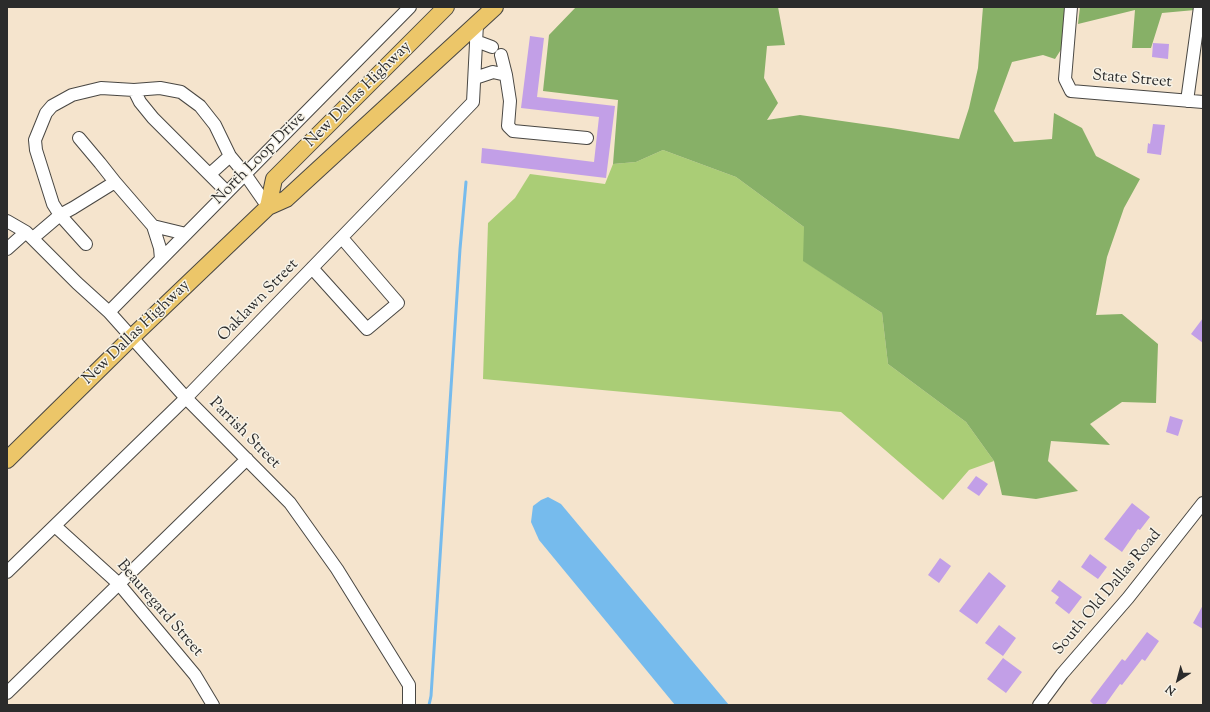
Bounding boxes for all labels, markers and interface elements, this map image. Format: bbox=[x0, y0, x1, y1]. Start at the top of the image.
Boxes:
street label: New Dallas Highway bbox=[302, 38, 416, 152]
street label: State Street bbox=[1091, 67, 1173, 93]
street label: North Loop Drive bbox=[210, 109, 310, 209]
street label: Oaklawn Street bbox=[215, 256, 303, 346]
street label: New Dallas Highway bbox=[79, 277, 195, 389]
street label: Parrish Street bbox=[204, 394, 284, 474]
street label: South Old Dallas Road bbox=[1050, 526, 1166, 660]
street label: Beauregard Street bbox=[112, 557, 206, 661]
north arrow bbox=[1158, 660, 1198, 700]
text: N bbox=[1163, 681, 1179, 699]

